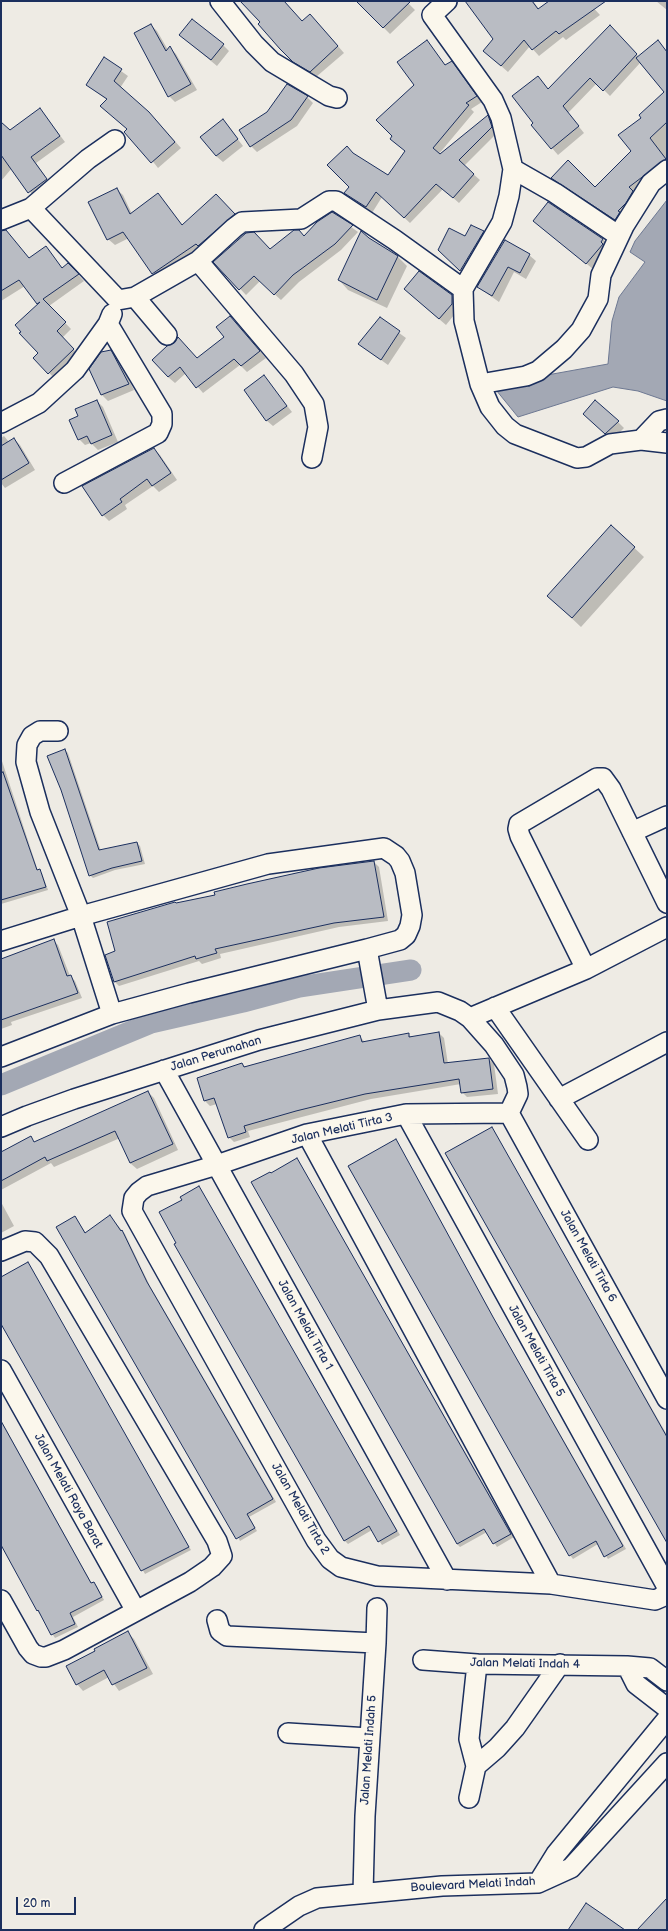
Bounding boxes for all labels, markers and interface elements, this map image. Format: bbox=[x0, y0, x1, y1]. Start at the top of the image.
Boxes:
street label: Jalan Perumahan bbox=[169, 1033, 263, 1075]
street label: Jalan Melati Tirta 3 bbox=[290, 1110, 394, 1148]
street label: Jalan Melati Tirta 6 bbox=[557, 1207, 619, 1305]
street label: Jalan Melati Tirta 1 bbox=[274, 1277, 336, 1373]
street label: Jalan Melati Tirta 5 bbox=[505, 1302, 567, 1400]
street label: Jalan Melati Raya Barat bbox=[30, 1431, 106, 1551]
street label: Jalan Melati Tirta 2 bbox=[268, 1461, 332, 1557]
street label: Jalan Melati Indah 4 bbox=[470, 1656, 580, 1672]
street label: Jalan Melati Indah 5 bbox=[358, 1695, 380, 1805]
street label: Boulevard Melati Indah bbox=[410, 1875, 536, 1895]
scale bar bbox=[18, 1889, 78, 1915]
text: 20 m bbox=[23, 1896, 50, 1911]

